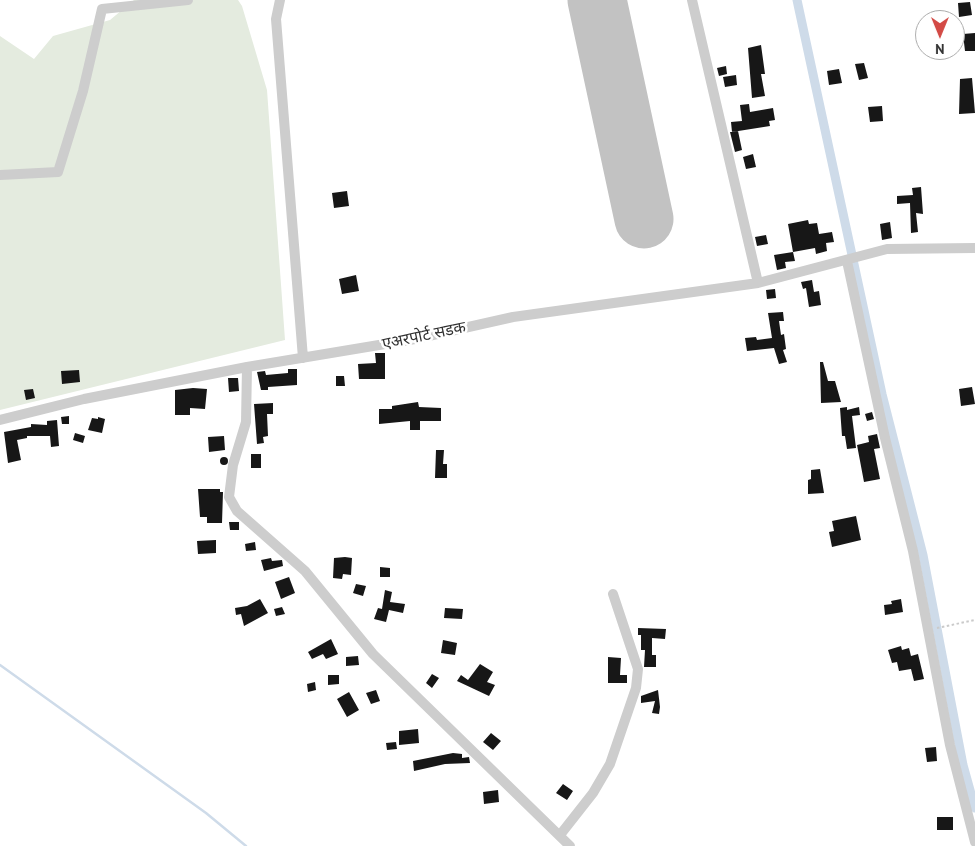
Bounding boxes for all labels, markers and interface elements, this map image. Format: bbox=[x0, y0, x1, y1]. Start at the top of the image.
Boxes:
north arrow bbox=[915, 10, 965, 60]
text: N bbox=[935, 40, 945, 58]
street label: एअरपोर्ट सडक bbox=[381, 318, 467, 354]

